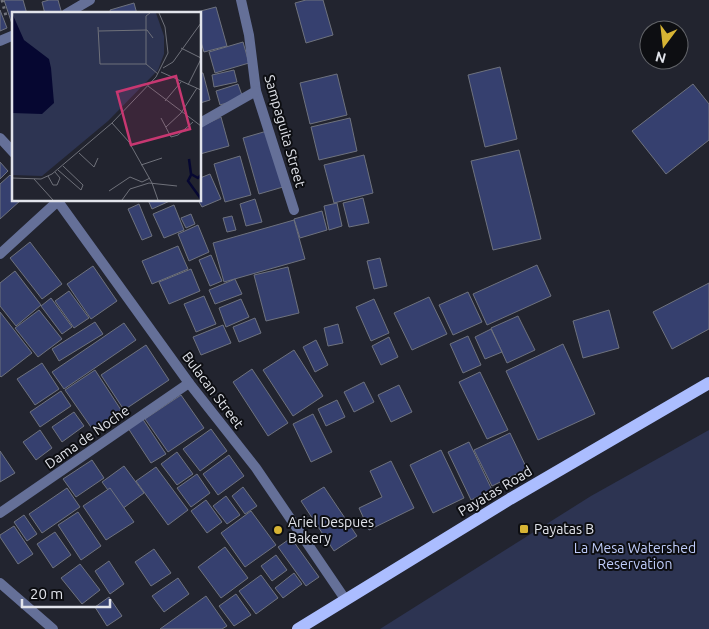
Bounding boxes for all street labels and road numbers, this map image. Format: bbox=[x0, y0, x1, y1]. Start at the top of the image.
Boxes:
street label: Sampaguita Street bbox=[261, 73, 309, 190]
street label: Bulacan Street bbox=[179, 349, 247, 432]
street label: Dama de Noche bbox=[42, 402, 132, 472]
street label: Payatas Road bbox=[455, 463, 535, 519]

